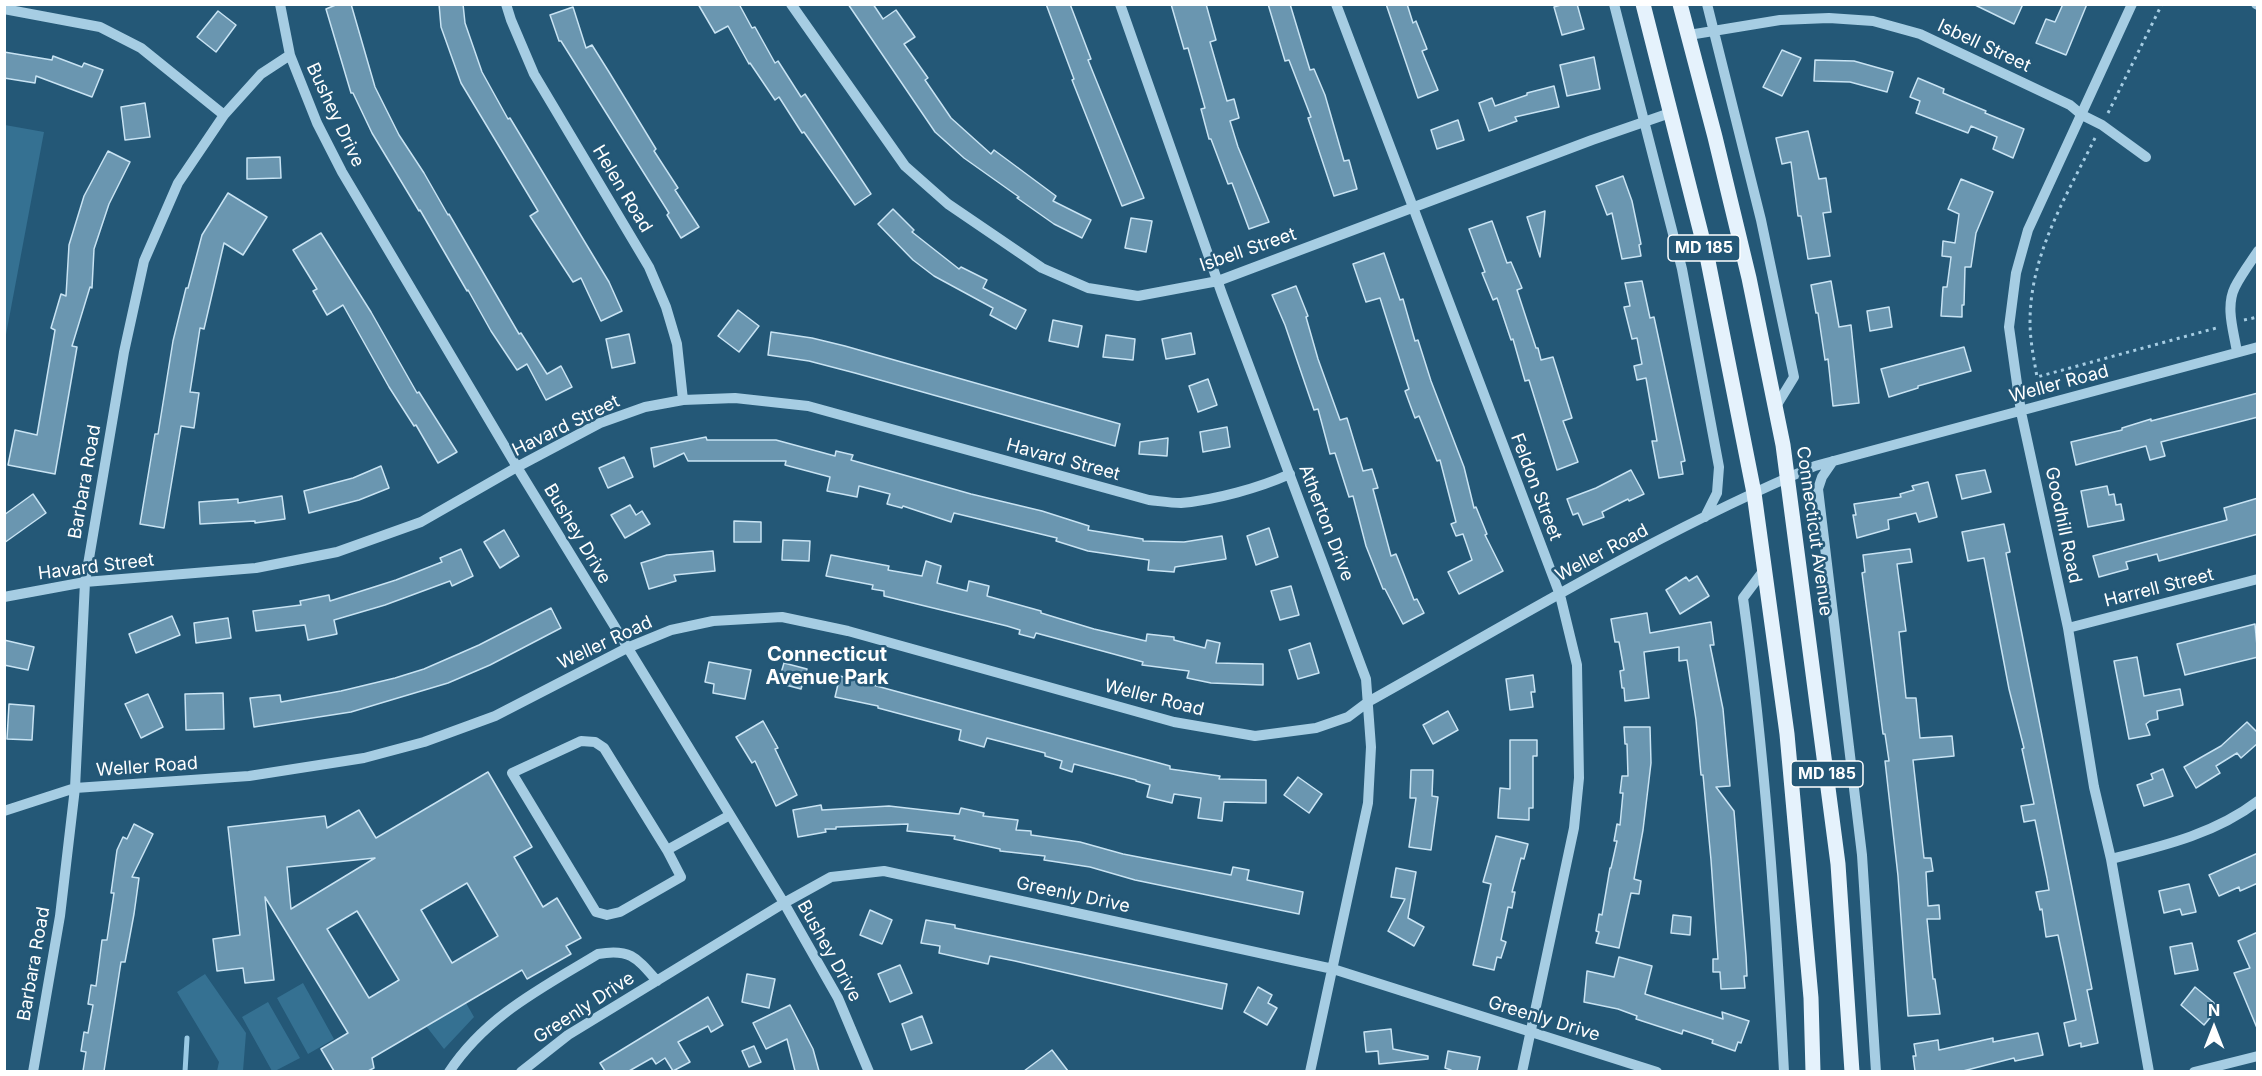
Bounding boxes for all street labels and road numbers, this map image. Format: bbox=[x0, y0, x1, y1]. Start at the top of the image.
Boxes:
street label: Isbell Street bbox=[1934, 15, 2034, 77]
street label: Bushey Drive bbox=[301, 59, 369, 171]
street label: Helen Road bbox=[588, 142, 656, 236]
street label: Isbell Street bbox=[1197, 223, 1299, 277]
road number: MD 185 bbox=[1668, 235, 1740, 261]
street label: Weller Road bbox=[2007, 360, 2111, 408]
street label: Havard Street bbox=[509, 391, 623, 461]
street label: Barbara Road bbox=[64, 423, 106, 541]
street label: Feldon Street bbox=[1506, 430, 1566, 544]
street label: Havard Street bbox=[1004, 434, 1122, 486]
street label: Connecticut Avenue bbox=[1791, 445, 1837, 617]
street label: Atherton Drive bbox=[1294, 462, 1358, 584]
street label: Goodhill Road bbox=[2040, 465, 2086, 585]
street label: Bushey Drive bbox=[539, 480, 615, 588]
street label: Weller Road bbox=[1552, 520, 1652, 586]
street label: Havard Street bbox=[37, 549, 155, 585]
street label: Harrell Street bbox=[2102, 564, 2216, 612]
street label: Weller Road bbox=[554, 612, 656, 674]
street label: Weller Road bbox=[1102, 675, 1206, 721]
street label: Weller Road bbox=[95, 753, 199, 781]
road number: MD 185 bbox=[1791, 761, 1863, 787]
street label: Greenly Drive bbox=[1014, 872, 1132, 918]
street label: Bushey Drive bbox=[792, 897, 866, 1005]
street label: Barbara Road bbox=[13, 905, 55, 1023]
street label: Greenly Drive bbox=[530, 967, 638, 1049]
street label: Greenly Drive bbox=[1485, 992, 1603, 1046]

